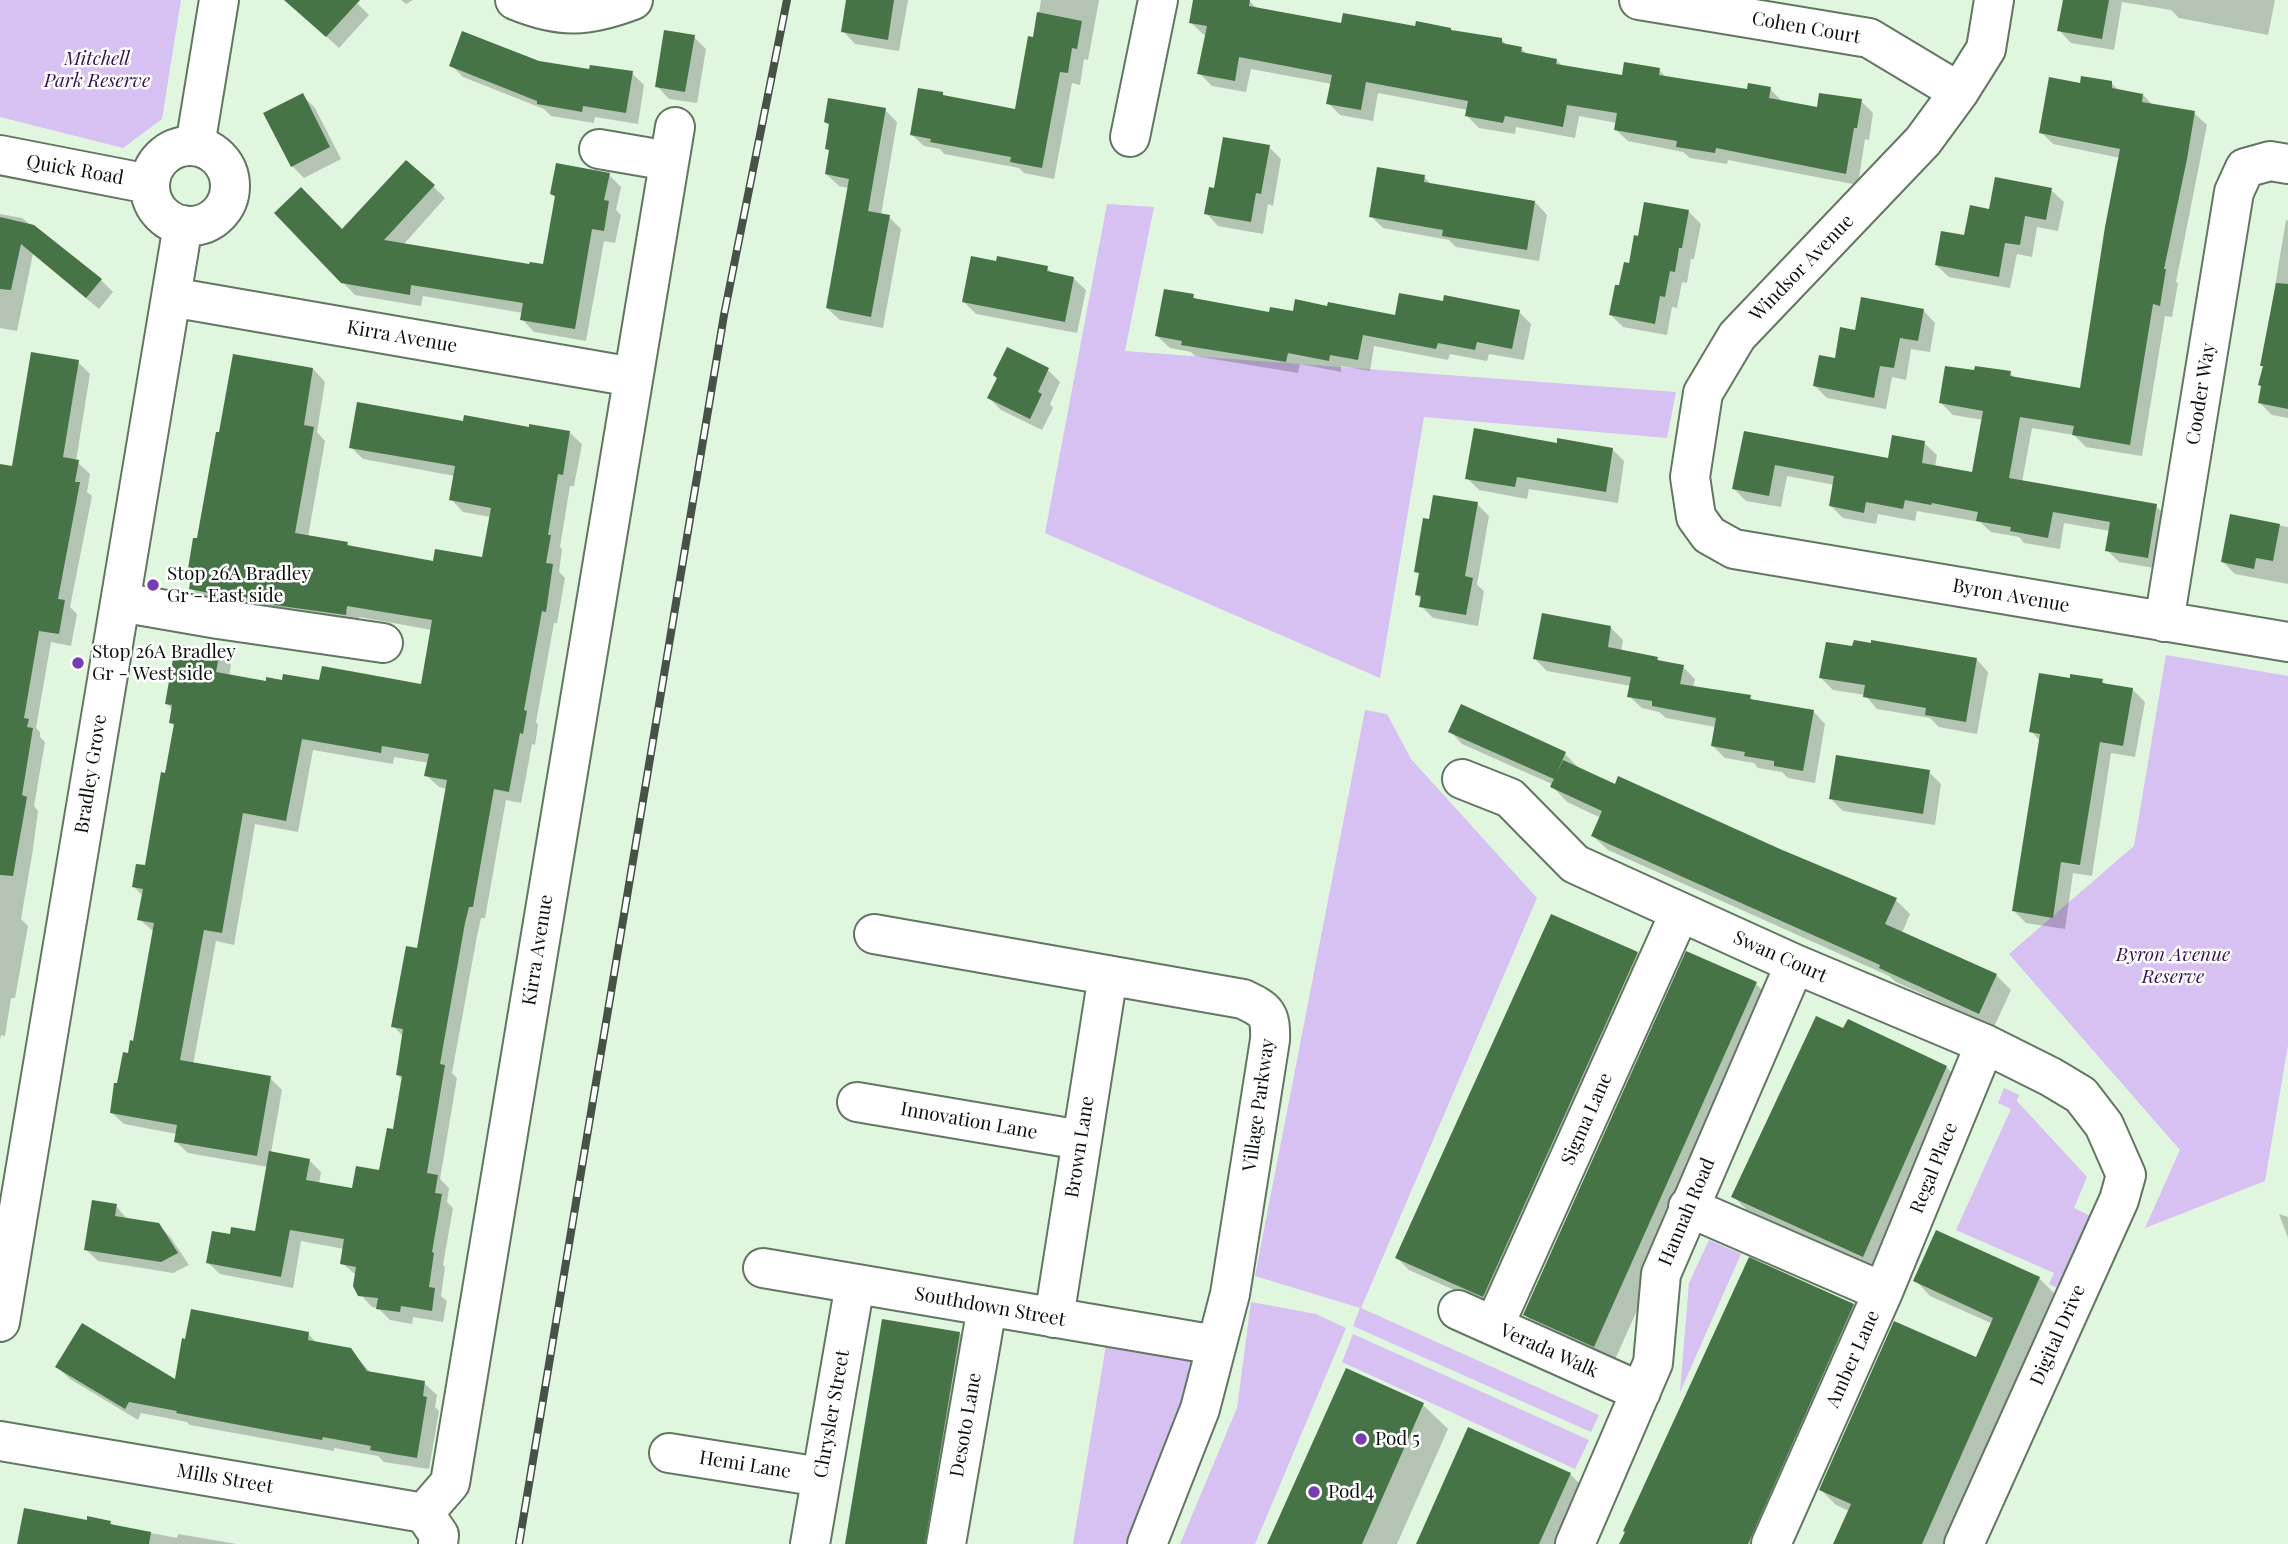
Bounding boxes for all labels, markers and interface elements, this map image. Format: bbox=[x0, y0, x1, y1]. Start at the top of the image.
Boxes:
street label: Cohen Court bbox=[1750, 7, 1862, 49]
park label: Mitchell Park Reserve bbox=[44, 48, 150, 92]
street label: Quick Road bbox=[25, 150, 125, 190]
street label: Windsor Avenue bbox=[1745, 210, 1859, 326]
street label: Kirra Avenue bbox=[345, 316, 459, 358]
street label: Cooder Way bbox=[2182, 341, 2220, 447]
place label: Stop 26A Bradley Gr - East side bbox=[167, 563, 311, 607]
street label: Byron Avenue bbox=[1951, 574, 2071, 618]
marker: Stop 26A Bradley Gr - East side bbox=[145, 577, 161, 593]
place label: Stop 26A Bradley Gr - West side bbox=[92, 641, 236, 685]
marker: Stop 26A Bradley Gr - West side bbox=[70, 655, 86, 671]
street label: Bradley Grove bbox=[70, 713, 112, 835]
street label: Kirra Avenue bbox=[518, 893, 558, 1007]
street label: Swan Court bbox=[1730, 926, 1830, 988]
park label: Byron Avenue Reserve bbox=[2116, 944, 2230, 988]
street label: Village Parkway bbox=[1238, 1037, 1280, 1173]
street label: Sigma Lane bbox=[1557, 1069, 1617, 1169]
street label: Brown Lane bbox=[1061, 1095, 1099, 1199]
street label: Innovation Lane bbox=[899, 1098, 1039, 1144]
street label: Regal Place bbox=[1905, 1119, 1963, 1217]
street label: Hannah Road bbox=[1654, 1155, 1720, 1269]
street label: Digital Drive bbox=[2026, 1281, 2090, 1389]
street label: Southdown Street bbox=[913, 1283, 1067, 1331]
street label: Amber Lane bbox=[1821, 1307, 1885, 1411]
street label: Verada Walk bbox=[1496, 1319, 1602, 1383]
street label: Chrysler Street bbox=[810, 1348, 854, 1480]
street label: Desoto Lane bbox=[946, 1371, 986, 1479]
place label: Pod 5 bbox=[1375, 1428, 1420, 1450]
marker: Pod 5 bbox=[1353, 1431, 1369, 1447]
street label: Hemi Lane bbox=[698, 1447, 792, 1483]
street label: Mills Street bbox=[175, 1459, 275, 1499]
place label: Pod 4 bbox=[1328, 1481, 1374, 1503]
marker: Pod 4 bbox=[1306, 1484, 1322, 1500]

